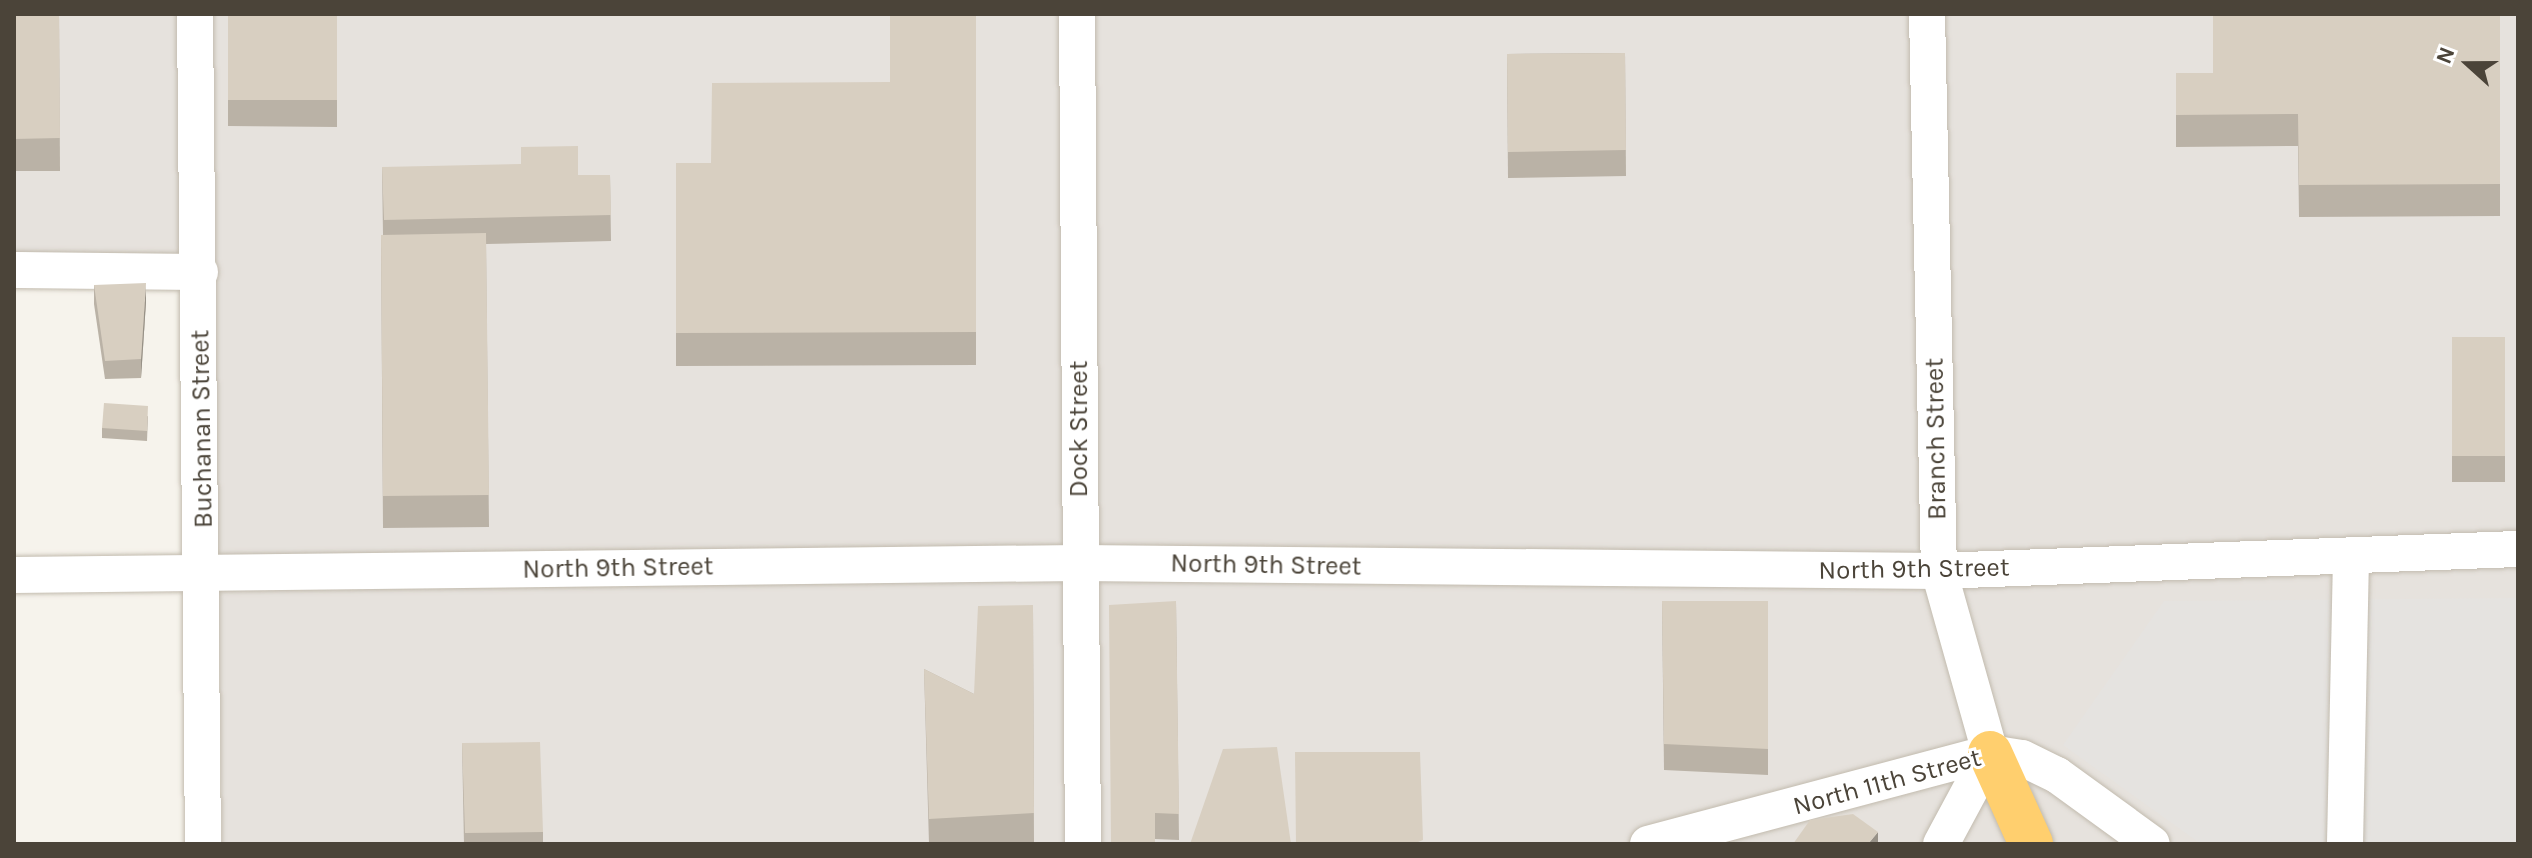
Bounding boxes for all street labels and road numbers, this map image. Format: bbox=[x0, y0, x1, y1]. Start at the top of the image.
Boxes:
street label: Buchanan Street bbox=[185, 329, 219, 529]
street label: Branch Street bbox=[1919, 358, 1953, 520]
street label: Dock Street bbox=[1063, 361, 1095, 497]
street label: North 9th Street bbox=[1170, 548, 1362, 582]
street label: North 9th Street bbox=[522, 551, 714, 585]
street label: North 9th Street bbox=[1818, 552, 2010, 586]
street label: North 11th Street bbox=[1790, 742, 1984, 822]

